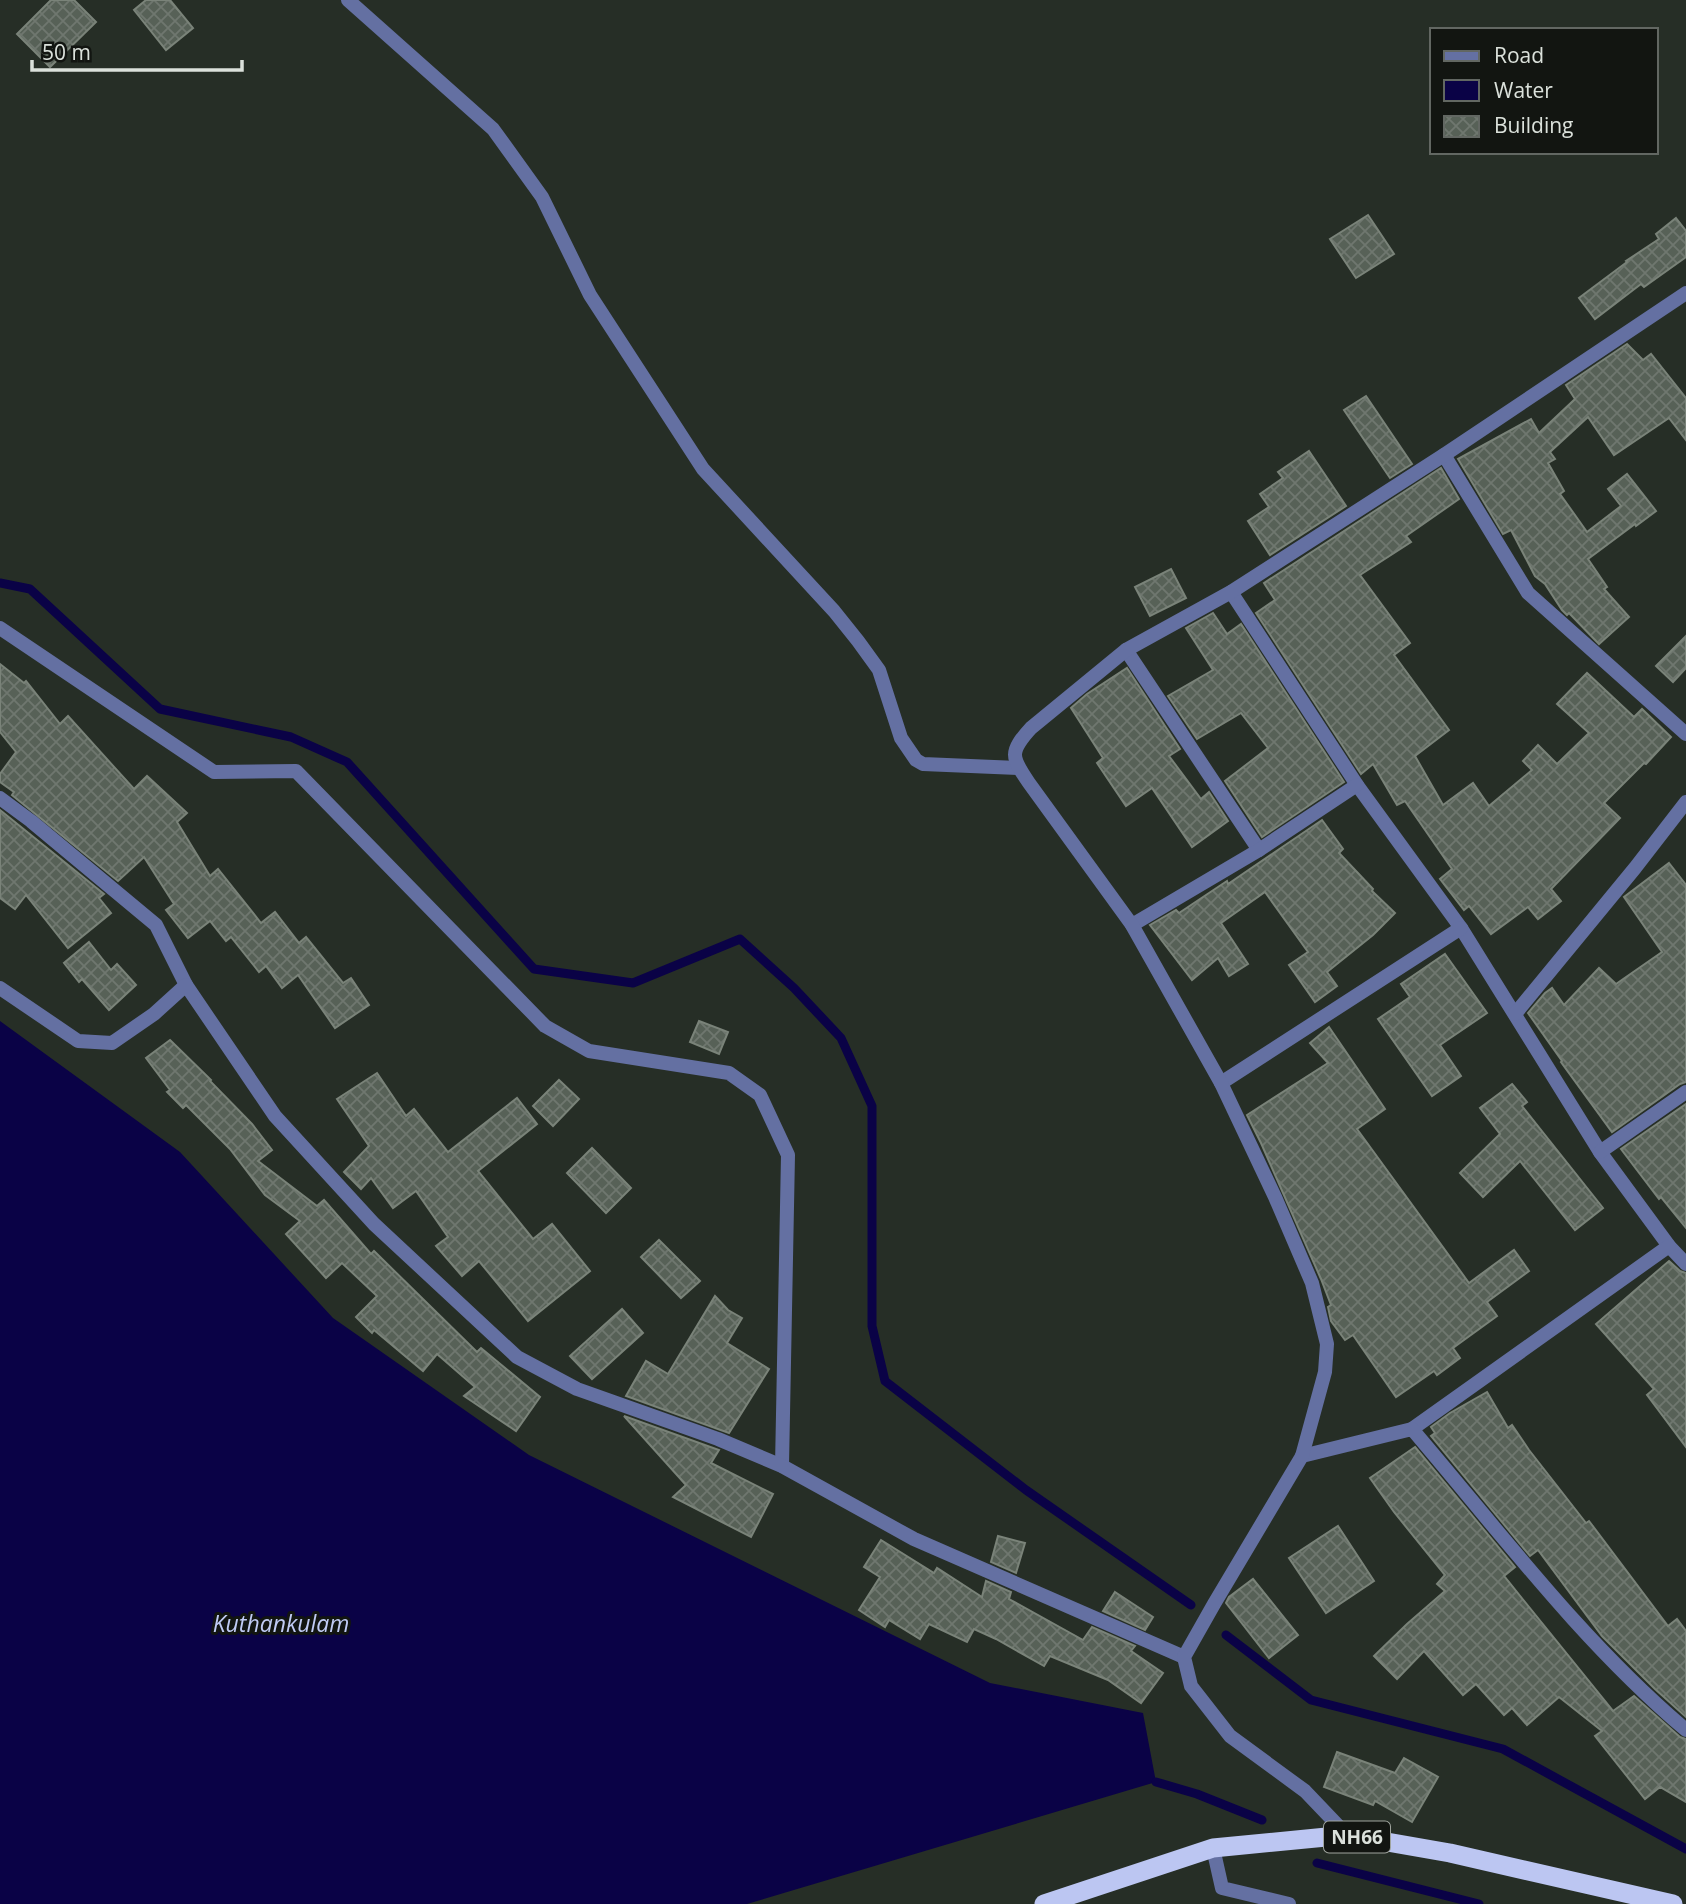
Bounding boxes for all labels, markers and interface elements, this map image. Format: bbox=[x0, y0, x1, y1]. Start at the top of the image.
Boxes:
scale bar bbox=[32, 28, 242, 72]
legend bbox=[1430, 28, 1658, 154]
text: 50 m bbox=[42, 38, 91, 66]
text: Road bbox=[1494, 41, 1544, 69]
text: Water bbox=[1494, 76, 1553, 104]
text: Building bbox=[1494, 111, 1573, 139]
water label: Kuthankulam bbox=[213, 1607, 349, 1639]
road number: NH66 bbox=[1324, 1822, 1390, 1853]

